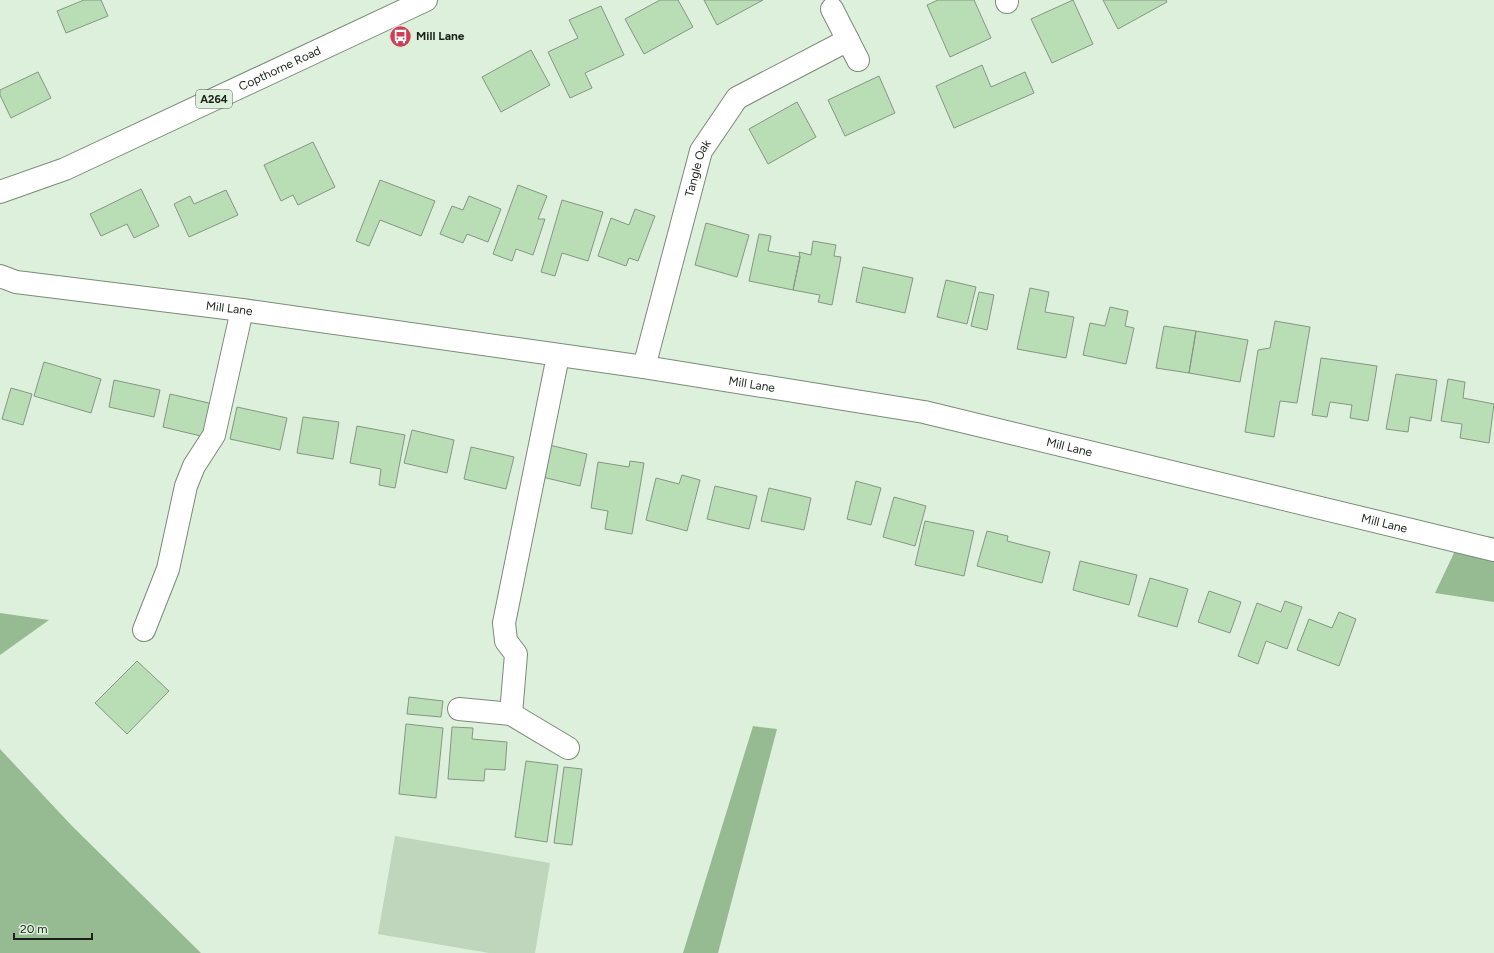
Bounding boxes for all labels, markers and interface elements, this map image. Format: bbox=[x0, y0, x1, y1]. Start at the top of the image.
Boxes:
bus stop icon: Mill Lane bbox=[387, 23, 413, 49]
place label: Mill Lane bbox=[416, 29, 465, 43]
street label: Copthorne Road bbox=[236, 43, 323, 94]
road number: A264 bbox=[196, 90, 232, 108]
street label: Tangle Oak bbox=[682, 137, 714, 198]
street label: Mill Lane bbox=[205, 299, 254, 318]
street label: Mill Lane bbox=[728, 374, 776, 395]
street label: Mill Lane bbox=[1045, 435, 1094, 460]
street label: Mill Lane bbox=[1360, 511, 1409, 536]
scale bar bbox=[14, 915, 92, 941]
text: 20 m bbox=[20, 922, 48, 936]

